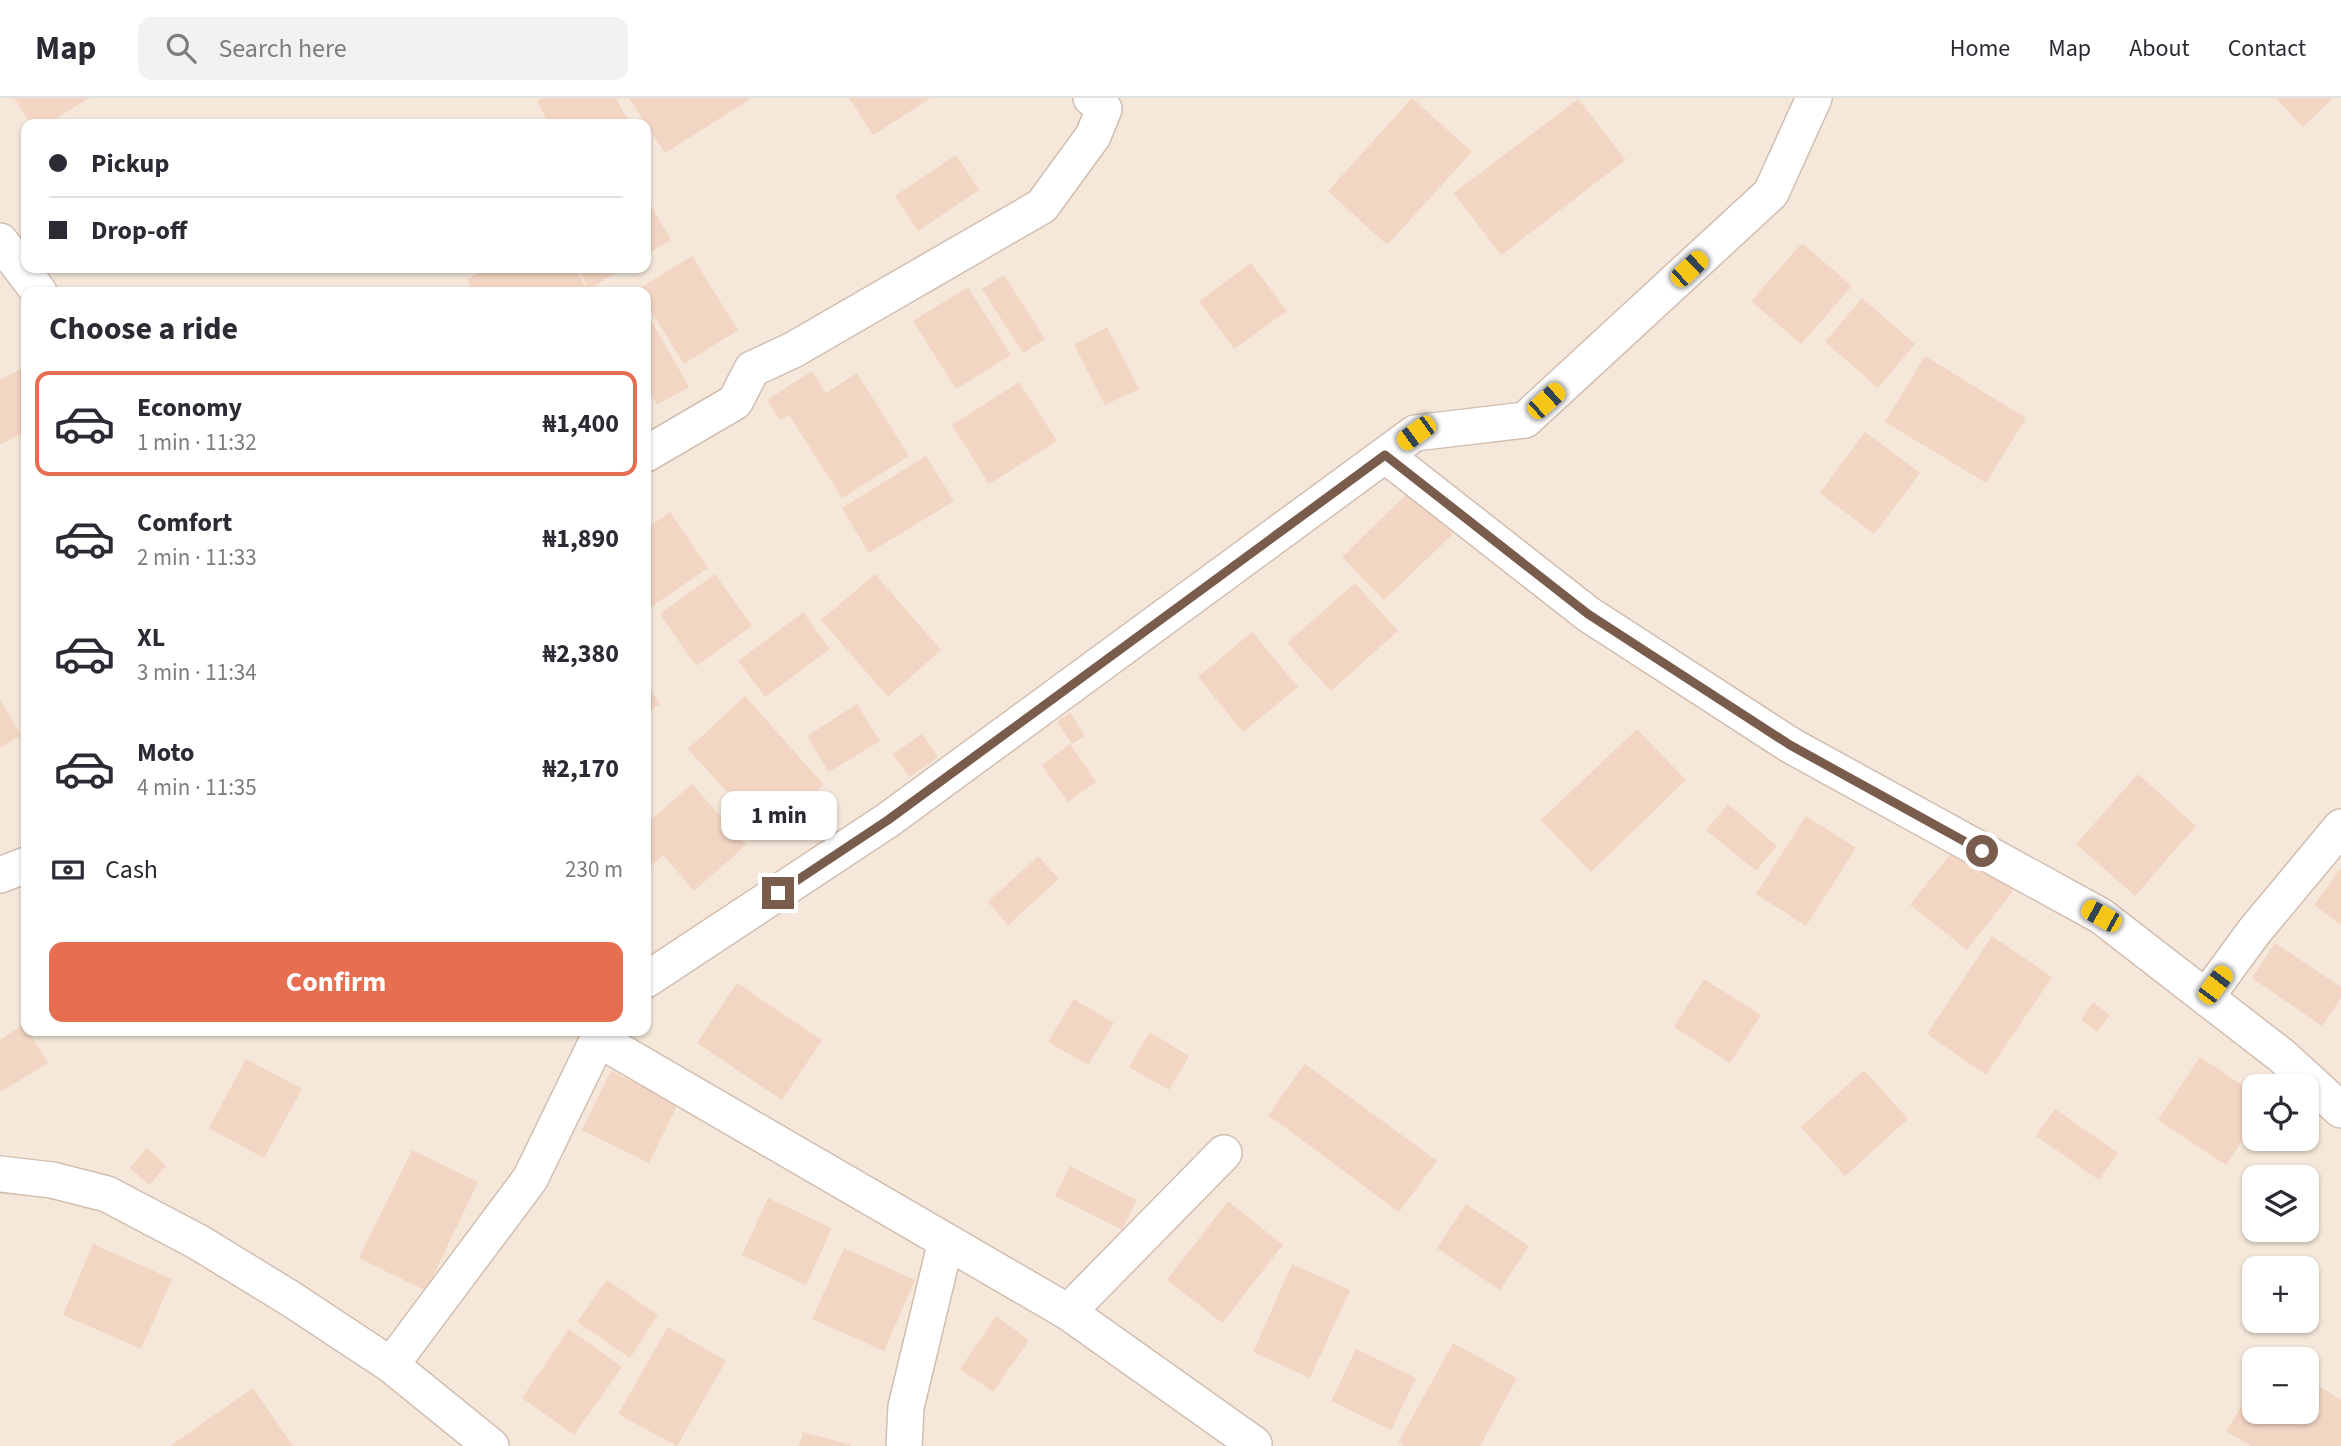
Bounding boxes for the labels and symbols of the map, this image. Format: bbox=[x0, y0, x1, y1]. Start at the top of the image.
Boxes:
car bbox=[1667, 247, 1712, 291]
car bbox=[1524, 379, 1569, 423]
car bbox=[1393, 412, 1440, 454]
callout: 1 min bbox=[720, 792, 836, 840]
route start bbox=[1966, 835, 1998, 867]
route end bbox=[762, 877, 794, 909]
car bbox=[2078, 897, 2125, 935]
car bbox=[2194, 962, 2237, 1008]

